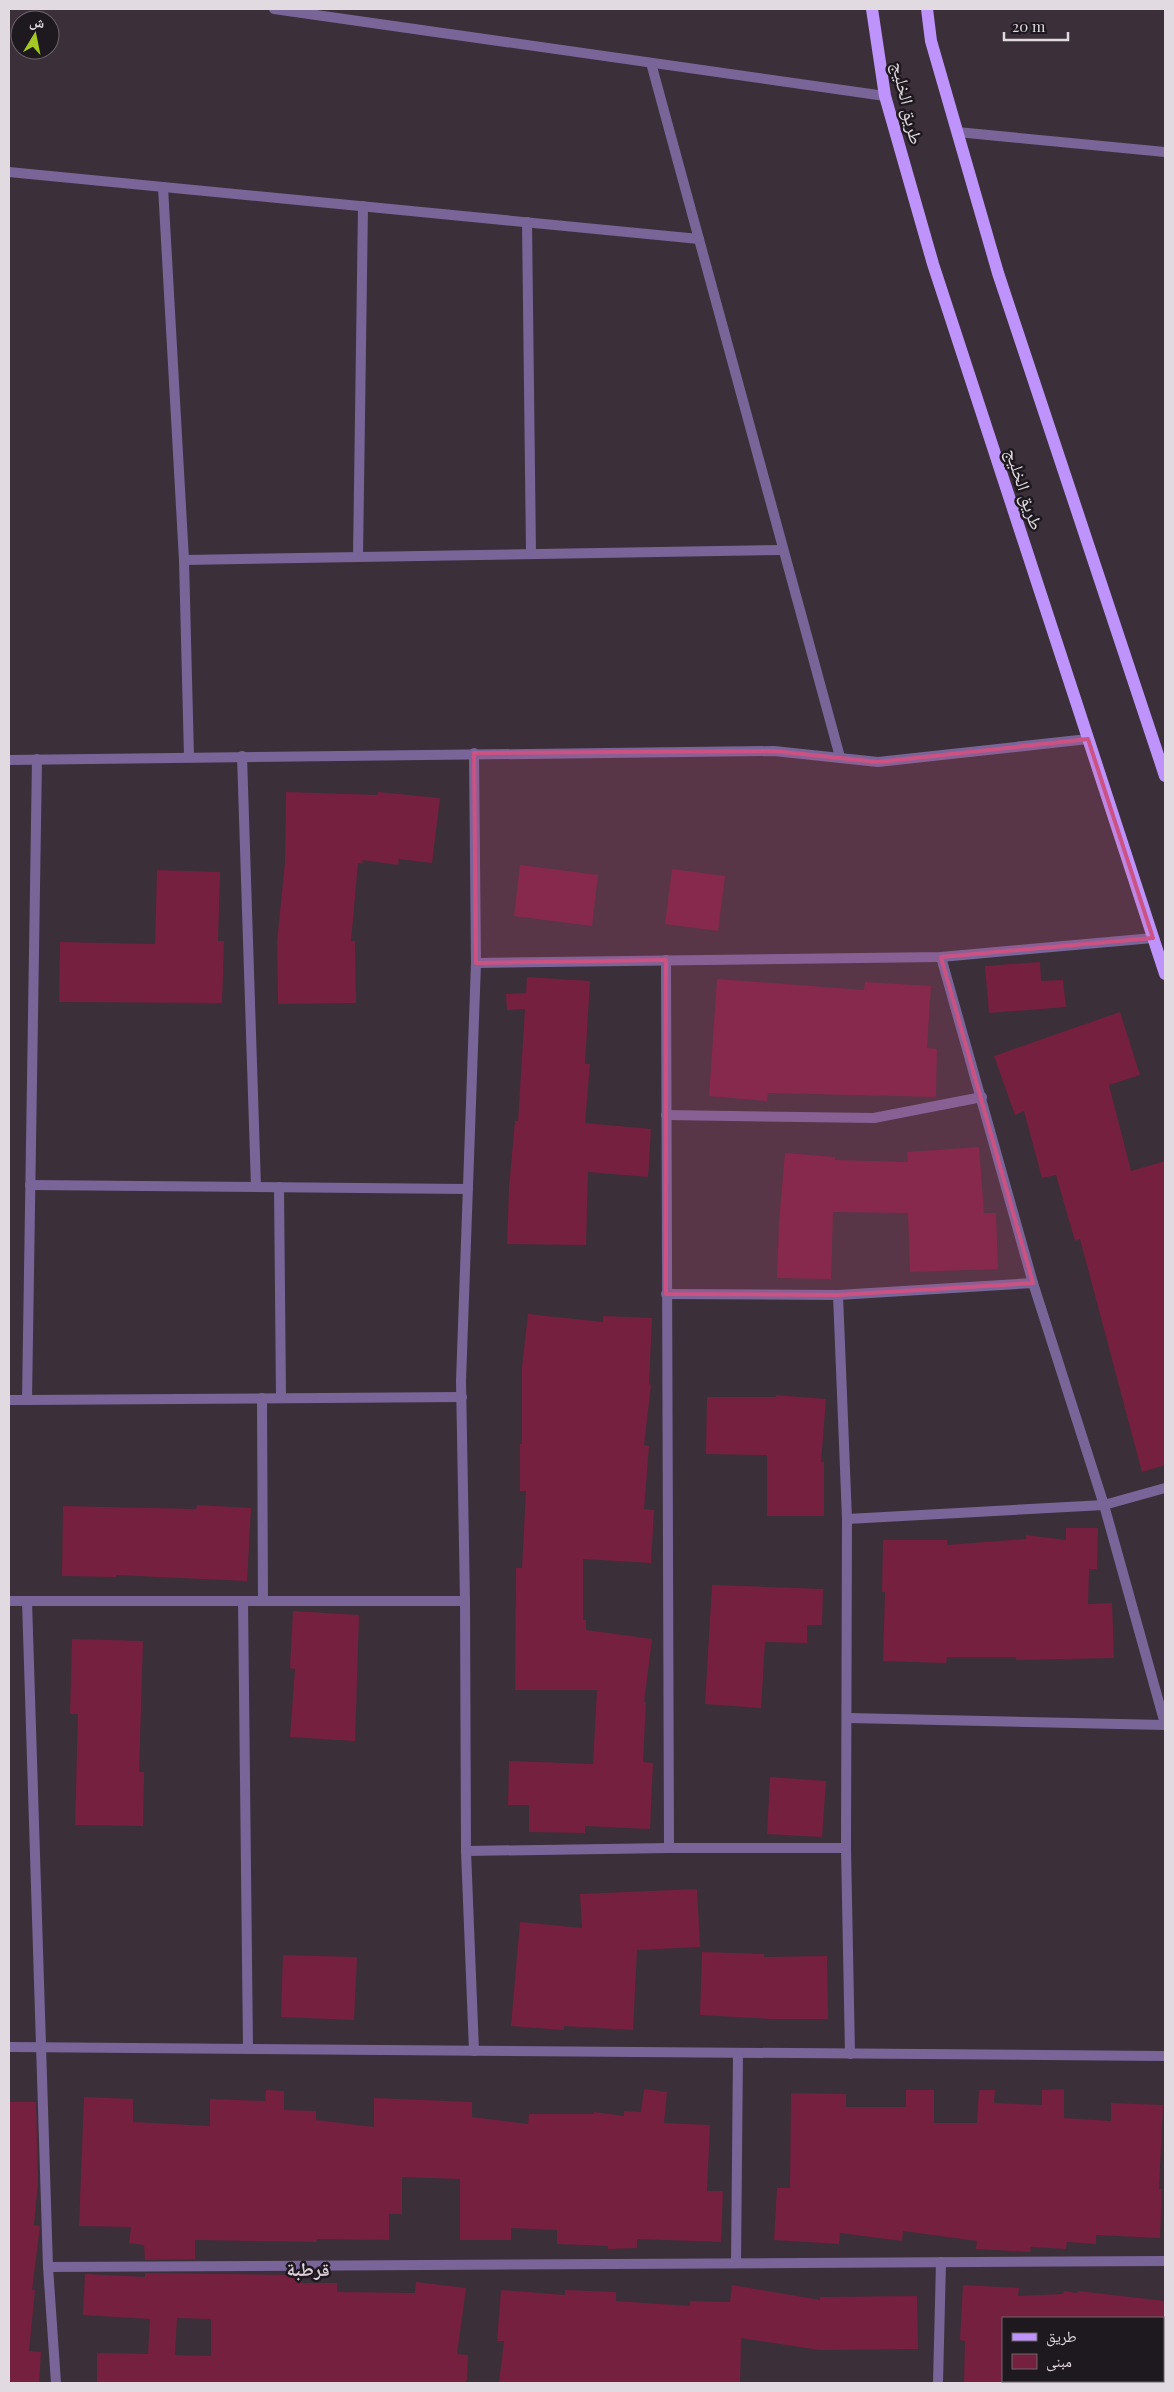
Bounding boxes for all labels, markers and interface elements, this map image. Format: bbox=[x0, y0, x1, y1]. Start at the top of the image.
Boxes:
north arrow bbox=[10, 10, 60, 60]
scale bar bbox=[1004, 10, 1068, 42]
text: ش bbox=[28, 11, 46, 32]
text: 20 m bbox=[1012, 16, 1046, 36]
street label: طريق الخليج bbox=[886, 59, 929, 147]
street label: طريق الخليج bbox=[1000, 445, 1049, 533]
district label: قرطبة bbox=[286, 2255, 330, 2281]
legend bbox=[1002, 2317, 1164, 2382]
text: طريق bbox=[1046, 2326, 1077, 2347]
text: مبنى bbox=[1046, 2351, 1072, 2372]

